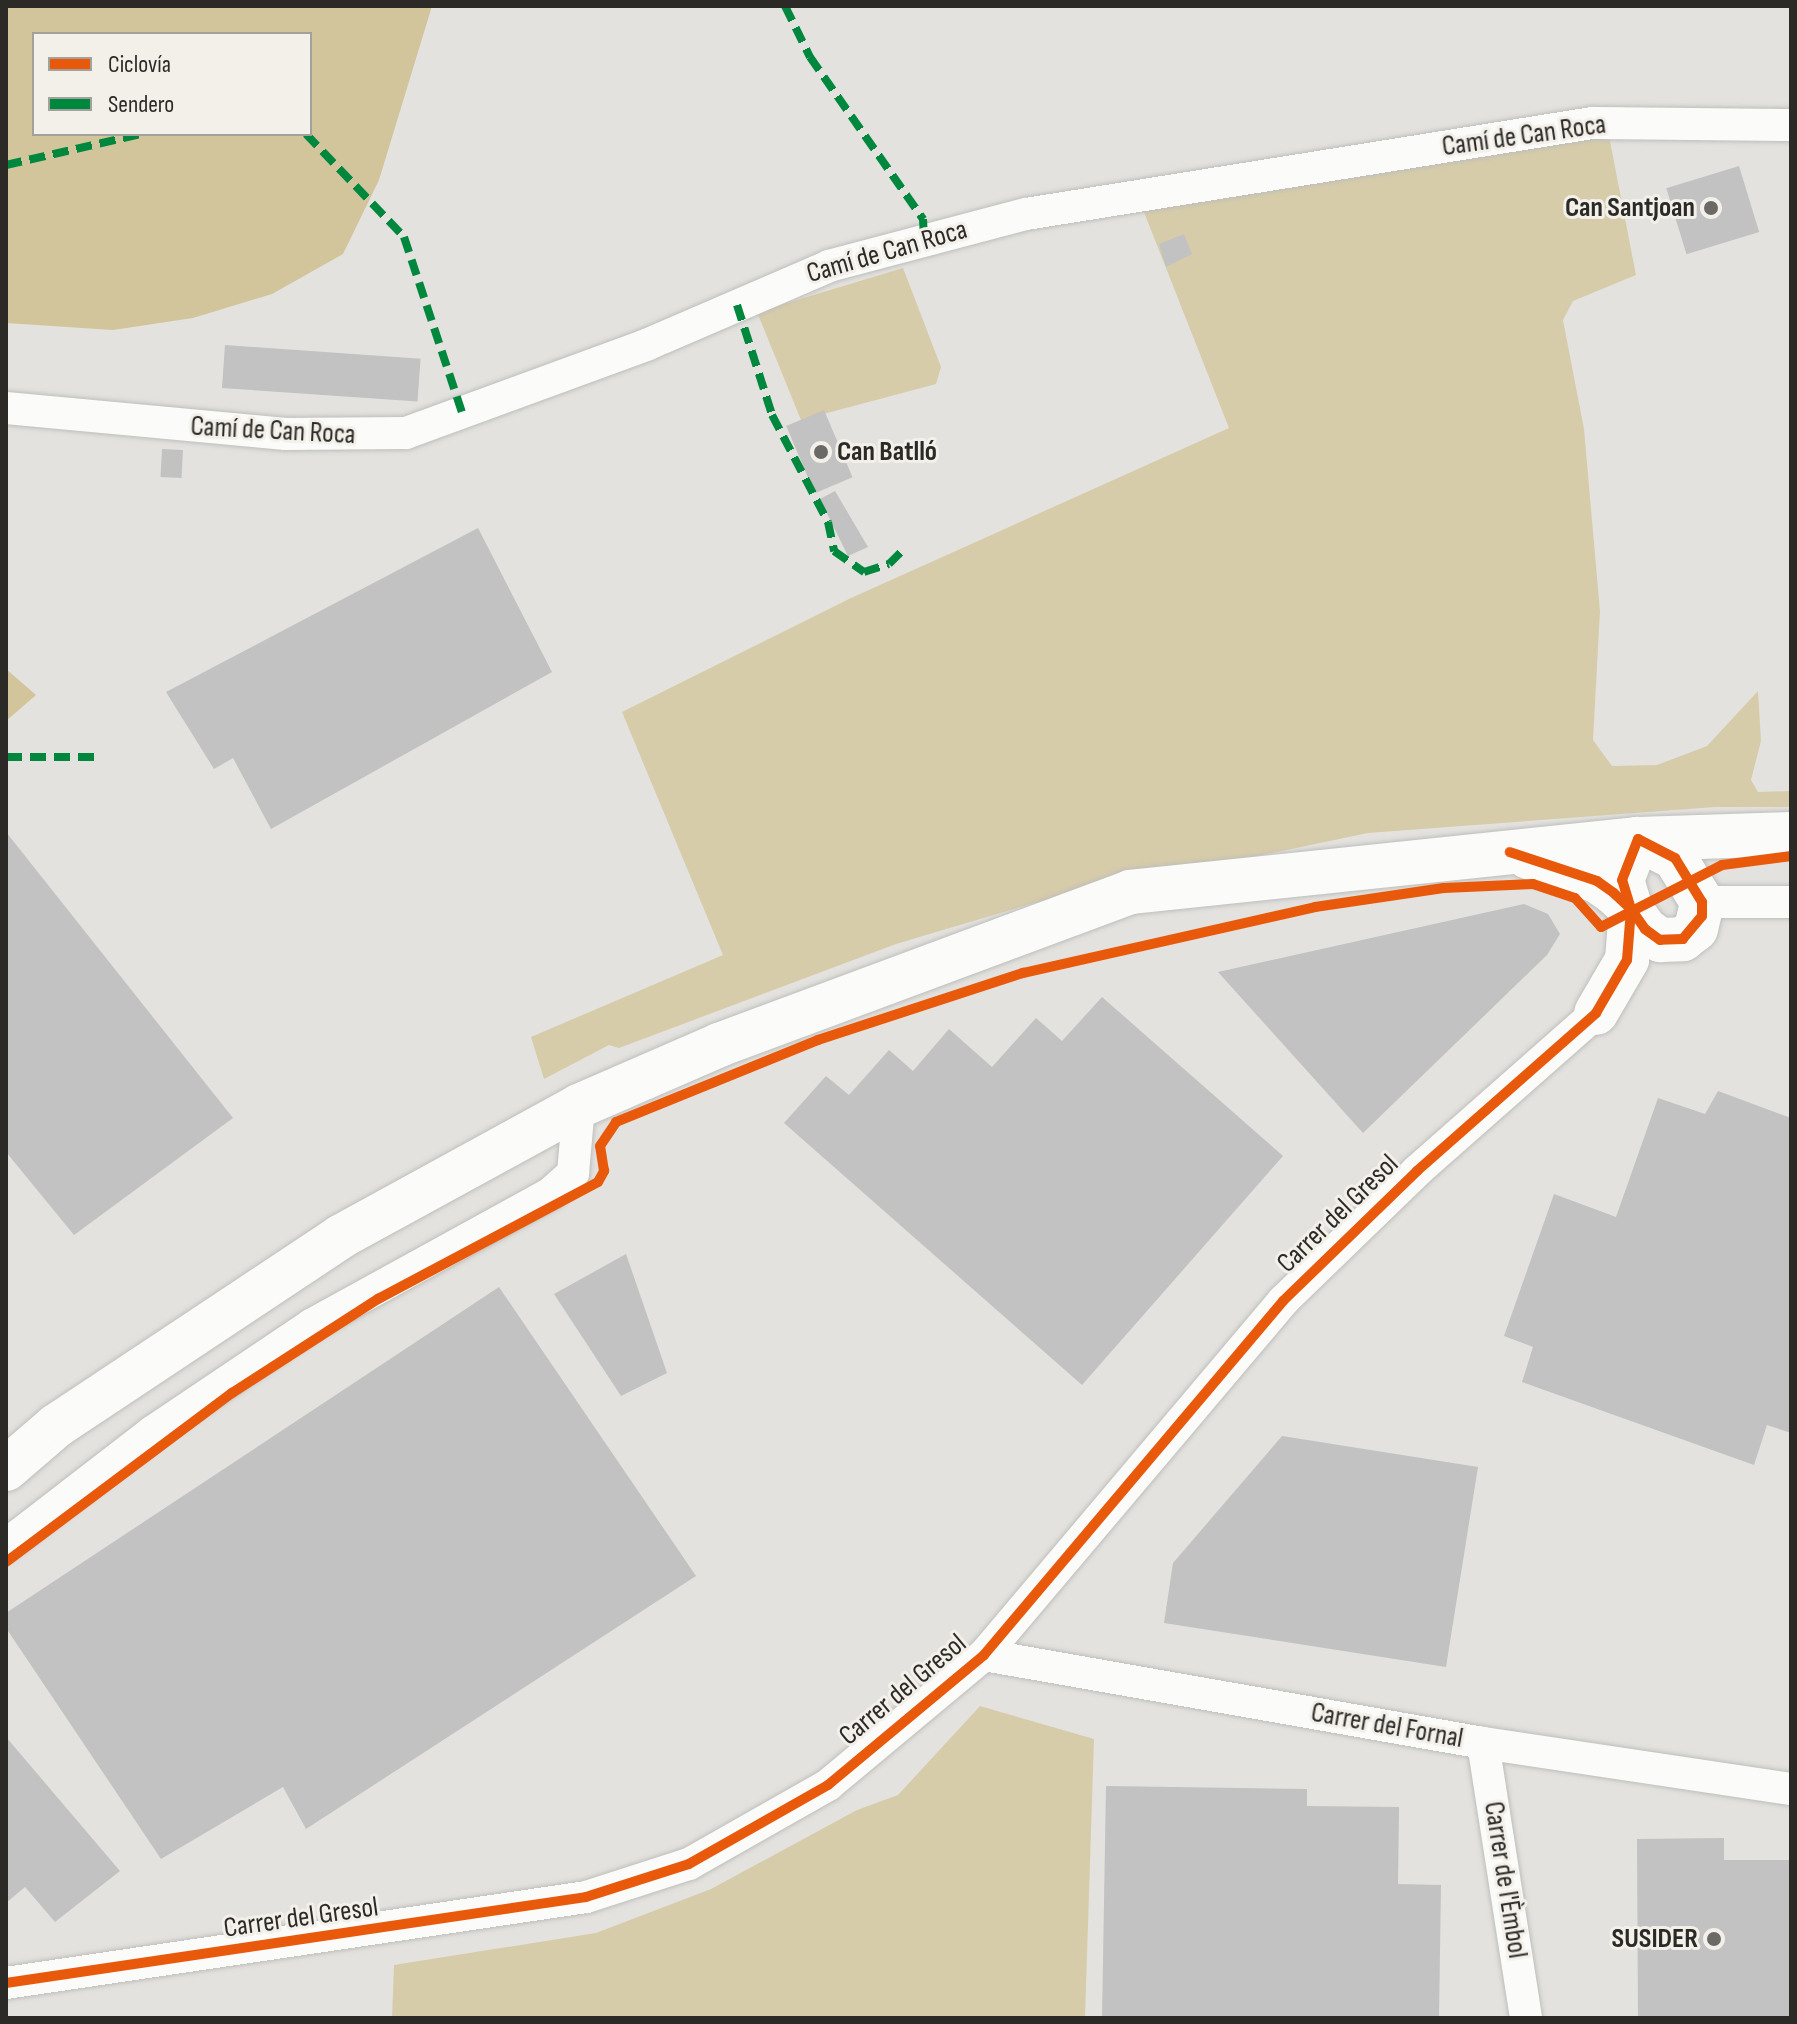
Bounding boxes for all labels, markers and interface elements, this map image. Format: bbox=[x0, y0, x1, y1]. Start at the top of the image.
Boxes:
legend bbox=[32, 32, 312, 136]
text: Ciclovía bbox=[108, 50, 171, 79]
text: Sendero bbox=[108, 90, 174, 119]
street label: Camí de Can Roca bbox=[1440, 108, 1608, 164]
place label: Can Santjoan bbox=[1565, 191, 1695, 225]
marker: Can Santjoan bbox=[1702, 199, 1720, 217]
street label: Camí de Can Roca bbox=[803, 213, 971, 291]
street label: Camí de Can Roca bbox=[190, 410, 356, 452]
place label: Can Batlló bbox=[837, 435, 937, 469]
marker: Can Batlló bbox=[812, 443, 830, 461]
street label: Carrer del Gresol bbox=[1270, 1148, 1406, 1280]
street label: Carrer del Gresol bbox=[833, 1627, 973, 1753]
street label: Carrer del Fornal bbox=[1308, 1696, 1466, 1756]
street label: Carrer de l'Èmbol bbox=[1476, 1799, 1534, 1961]
street label: Carrer del Gresol bbox=[222, 1891, 380, 1945]
place label: SUSIDER bbox=[1612, 1922, 1698, 1956]
marker: SUSIDER bbox=[1705, 1930, 1723, 1948]

